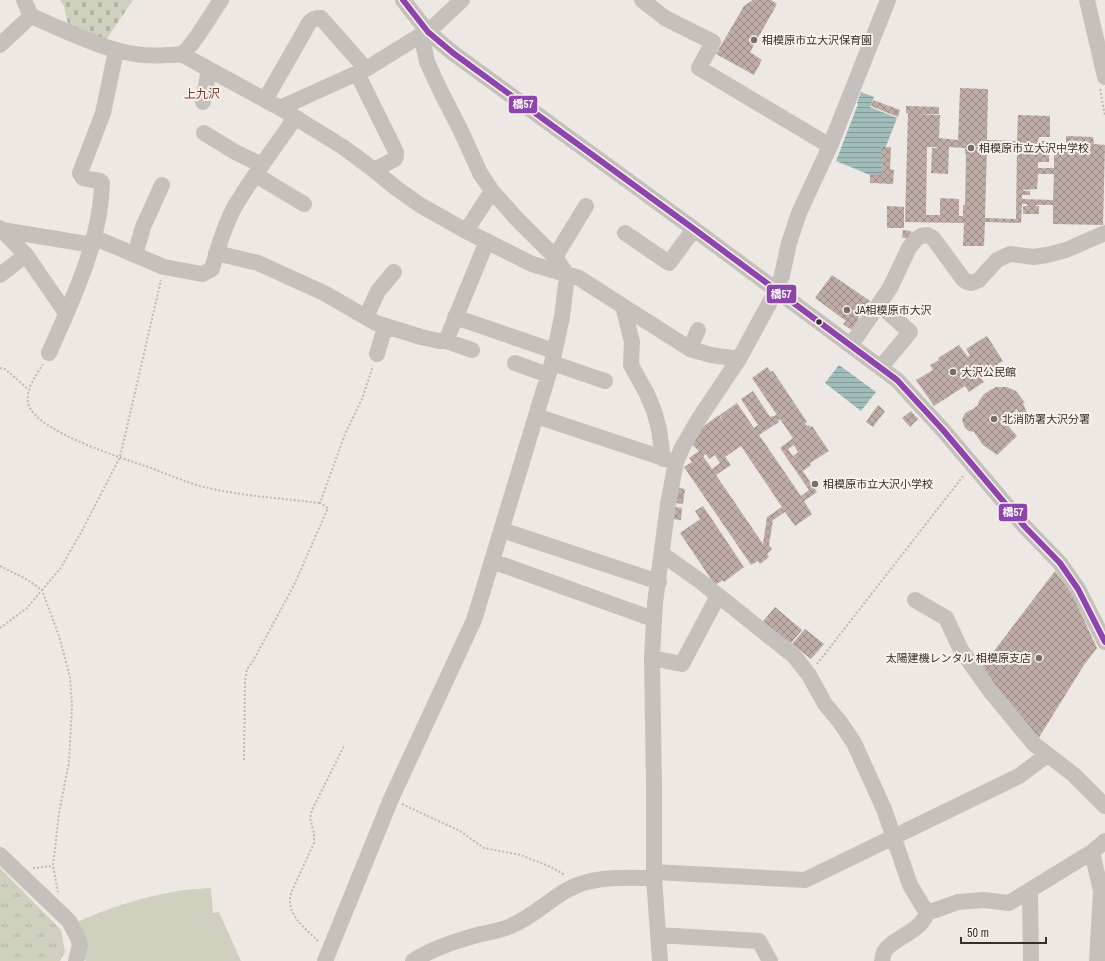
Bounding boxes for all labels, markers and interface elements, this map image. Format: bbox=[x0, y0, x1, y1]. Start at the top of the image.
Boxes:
place label: 相模原市立大沢保育園 bbox=[762, 33, 872, 47]
marker: 相模原市立大沢保育園 bbox=[749, 35, 759, 45]
district label: 上九沢 bbox=[184, 86, 220, 102]
line badge: 橋57 bbox=[508, 95, 538, 114]
text: 橋57 bbox=[512, 97, 534, 111]
place label: 相模原市立大沢中学校 bbox=[979, 141, 1089, 155]
marker: 相模原市立大沢中学校 bbox=[966, 143, 976, 153]
line badge: 橋57 bbox=[766, 284, 797, 304]
text: 橋57 bbox=[770, 287, 792, 301]
place label: JA相模原市大沢 bbox=[855, 303, 932, 317]
marker: JA相模原市大沢 bbox=[842, 305, 852, 315]
unlabelled marker bbox=[814, 317, 824, 327]
place label: 大沢公民館 bbox=[961, 365, 1016, 379]
marker: 大沢公民館 bbox=[948, 367, 958, 377]
place label: 北消防署大沢分署 bbox=[1002, 412, 1090, 426]
marker: 北消防署大沢分署 bbox=[989, 414, 999, 424]
place label: 相模原市立大沢小学校 bbox=[823, 477, 933, 491]
marker: 相模原市立大沢小学校 bbox=[810, 479, 820, 489]
line badge: 橋57 bbox=[998, 503, 1028, 522]
text: 橋57 bbox=[1002, 505, 1024, 519]
place label: 太陽建機レンタル 相模原支店 bbox=[885, 651, 1031, 665]
marker: 太陽建機レンタル 相模原支店 bbox=[1034, 653, 1044, 663]
scale bar bbox=[961, 919, 1046, 945]
text: 50 m bbox=[967, 925, 989, 941]

